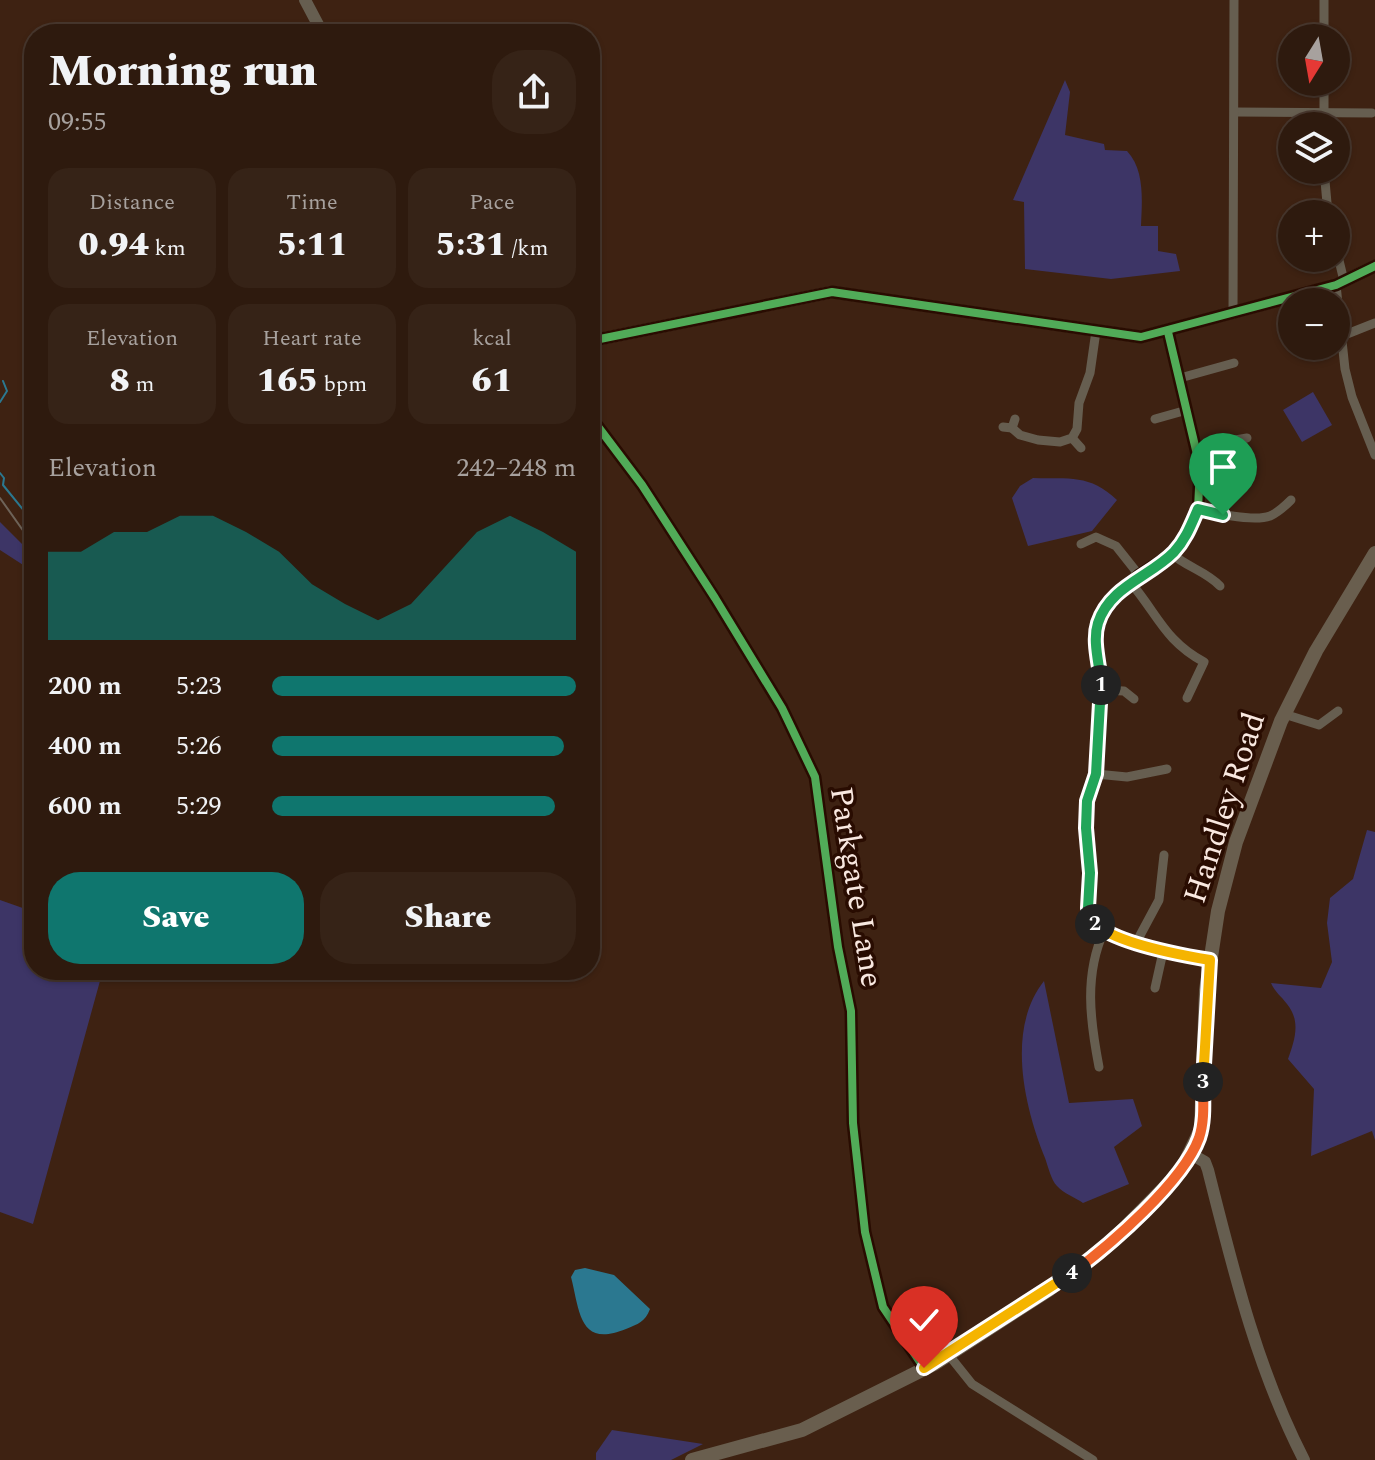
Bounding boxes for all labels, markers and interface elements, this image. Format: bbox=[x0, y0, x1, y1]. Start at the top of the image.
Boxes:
north arrow bbox=[1278, 24, 1350, 96]
map controls bbox=[1278, 24, 1350, 360]
text: Morning run bbox=[48, 38, 317, 105]
button: share bbox=[492, 50, 576, 134]
text: 09:55 bbox=[48, 102, 107, 142]
button: layers bbox=[1278, 112, 1350, 184]
text: Distance bbox=[89, 186, 175, 219]
text: Time bbox=[286, 186, 338, 219]
text: Pace bbox=[469, 186, 515, 219]
button: + bbox=[1278, 200, 1350, 272]
text: 0.94 bbox=[78, 219, 149, 271]
text: 5:11 bbox=[277, 219, 347, 271]
text: 5:31 bbox=[436, 219, 506, 271]
text: km bbox=[149, 232, 186, 265]
text: /km bbox=[506, 232, 548, 265]
button: − bbox=[1278, 288, 1350, 360]
text: Elevation bbox=[86, 322, 178, 355]
text: Heart rate bbox=[262, 322, 362, 355]
text: kcal bbox=[472, 322, 512, 355]
text: 8 bbox=[110, 355, 130, 407]
text: 165 bbox=[257, 355, 318, 407]
text: 61 bbox=[472, 355, 512, 407]
text: m bbox=[130, 368, 154, 401]
text: bpm bbox=[318, 368, 367, 401]
pin bbox=[1189, 433, 1257, 515]
icon: arrive bbox=[1201, 445, 1245, 489]
text: Elevation bbox=[48, 448, 157, 488]
text: 242–248 m bbox=[456, 448, 576, 488]
pin: 1 bbox=[1081, 665, 1121, 705]
text: 200 m bbox=[48, 666, 122, 706]
text: 5:23 bbox=[176, 666, 222, 706]
text: 1 bbox=[1095, 668, 1107, 701]
street label: Handley Road bbox=[1171, 706, 1279, 910]
text: 400 m bbox=[48, 726, 122, 766]
text: 5:26 bbox=[176, 726, 222, 766]
street label: Parkgate Lane bbox=[816, 783, 896, 991]
text: 600 m bbox=[48, 786, 122, 826]
text: 5:29 bbox=[176, 786, 222, 826]
button: Save bbox=[48, 872, 304, 964]
button: Share bbox=[320, 872, 576, 964]
pin: 2 bbox=[1075, 904, 1115, 944]
text: 2 bbox=[1089, 907, 1101, 940]
pin: 3 bbox=[1183, 1062, 1223, 1102]
text: 3 bbox=[1197, 1065, 1209, 1098]
pin: 4 bbox=[1052, 1253, 1092, 1293]
text: 4 bbox=[1066, 1256, 1078, 1289]
pin bbox=[890, 1286, 958, 1368]
icon: check bbox=[902, 1298, 946, 1342]

